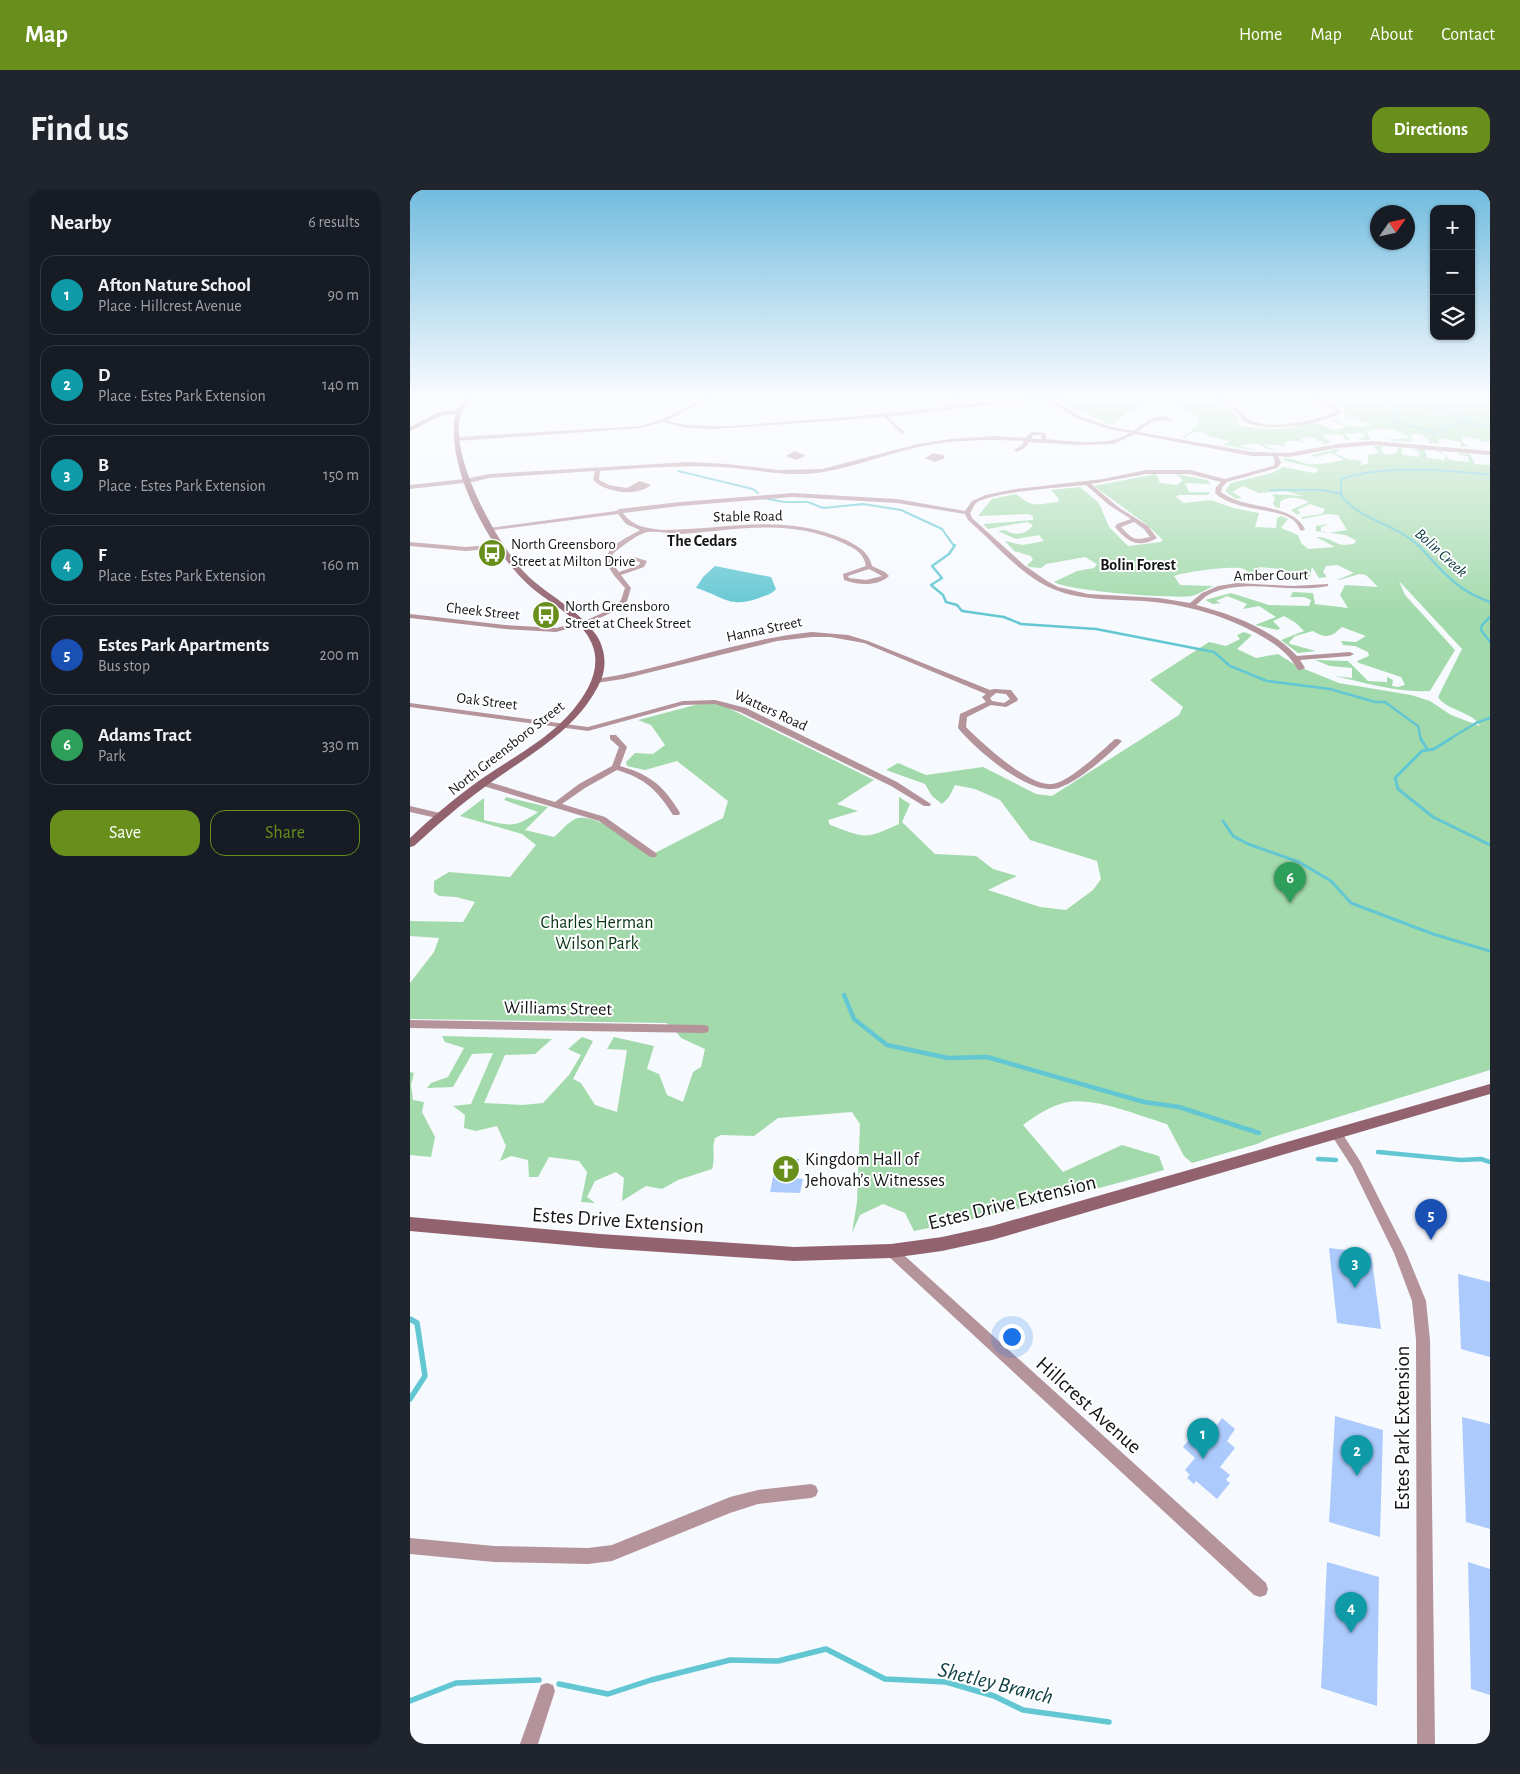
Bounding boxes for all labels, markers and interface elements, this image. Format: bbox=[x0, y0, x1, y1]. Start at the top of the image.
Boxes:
text: Map bbox=[25, 23, 68, 47]
text: Home bbox=[1239, 26, 1282, 44]
text: Map bbox=[1310, 26, 1342, 44]
text: About bbox=[1370, 26, 1413, 44]
text: Contact bbox=[1441, 26, 1495, 44]
button: Directions bbox=[1372, 107, 1490, 153]
text: Find us bbox=[30, 112, 129, 147]
north arrow bbox=[1370, 205, 1415, 250]
map controls bbox=[1430, 205, 1475, 340]
button: + bbox=[1430, 205, 1475, 250]
text: Nearby bbox=[50, 212, 111, 233]
text: 6 results bbox=[308, 214, 360, 230]
button: − bbox=[1430, 250, 1475, 295]
text: Afton Nature School bbox=[98, 276, 251, 295]
text: 1 bbox=[64, 287, 70, 303]
text: 90 m bbox=[328, 287, 359, 303]
button: layers bbox=[1430, 295, 1475, 340]
text: Place · Hillcrest Avenue bbox=[98, 298, 242, 314]
text: D bbox=[98, 366, 110, 385]
text: 2 bbox=[63, 377, 71, 393]
text: 140 m bbox=[322, 377, 359, 393]
text: Place · Estes Park Extension bbox=[98, 388, 266, 404]
text: B bbox=[98, 456, 109, 475]
text: 3 bbox=[64, 467, 70, 483]
text: 150 m bbox=[323, 467, 359, 483]
text: Place · Estes Park Extension bbox=[98, 478, 266, 494]
street label: Stable Road bbox=[713, 508, 783, 525]
water label: Bolin Creek bbox=[1412, 525, 1471, 580]
district label: The Cedars bbox=[667, 533, 737, 549]
place label: North Greensboro Street at Milton Drive bbox=[511, 537, 635, 569]
bus stop icon: North Greensboro Street at Milton Drive bbox=[477, 538, 507, 568]
text: F bbox=[98, 546, 107, 565]
text: 4 bbox=[63, 557, 71, 573]
text: 160 m bbox=[322, 557, 359, 573]
district label: Bolin Forest bbox=[1100, 557, 1176, 573]
street label: Amber Court bbox=[1234, 567, 1309, 584]
text: Place · Estes Park Extension bbox=[98, 568, 266, 584]
place label: North Greensboro Street at Cheek Street bbox=[565, 599, 691, 631]
street label: Cheek Street bbox=[445, 600, 521, 623]
bus stop icon: North Greensboro Street at Cheek Street bbox=[531, 600, 561, 630]
street label: Hanna Street bbox=[725, 614, 803, 645]
text: Estes Park Apartments bbox=[98, 636, 269, 655]
text: 5 bbox=[64, 647, 70, 663]
text: 200 m bbox=[319, 647, 359, 663]
text: Bus stop bbox=[98, 658, 150, 674]
street label: Watters Road bbox=[732, 687, 810, 734]
street label: Oak Street bbox=[456, 690, 518, 713]
street label: North Greensboro Street bbox=[445, 698, 567, 798]
text: Adams Tract bbox=[98, 726, 191, 745]
text: 6 bbox=[63, 737, 71, 753]
text: 330 m bbox=[322, 737, 359, 753]
text: Park bbox=[98, 748, 126, 764]
button: Save bbox=[50, 810, 200, 856]
button: Share bbox=[210, 810, 360, 856]
pin: 6 bbox=[1274, 862, 1306, 903]
park label: Charles Herman Wilson Park bbox=[541, 914, 653, 953]
street label: Williams Street bbox=[504, 999, 612, 1019]
place label: Kingdom Hall of Jehovah’s Witnesses bbox=[805, 1151, 945, 1190]
church icon: Kingdom Hall of Jehovah’s Witnesses bbox=[771, 1154, 801, 1184]
street label: Estes Drive Extension bbox=[926, 1171, 1098, 1234]
pin: 5 bbox=[1415, 1199, 1447, 1240]
street label: Estes Drive Extension bbox=[531, 1204, 705, 1237]
pin: 3 bbox=[1339, 1247, 1371, 1288]
your location bbox=[999, 1324, 1025, 1350]
street label: Estes Park Extension bbox=[1392, 1346, 1413, 1510]
street label: Hillcrest Avenue bbox=[1032, 1353, 1145, 1458]
pin: 1 bbox=[1187, 1418, 1219, 1459]
pin: 2 bbox=[1341, 1435, 1373, 1476]
pin: 4 bbox=[1335, 1592, 1367, 1633]
water label: Shetley Branch bbox=[936, 1658, 1055, 1708]

